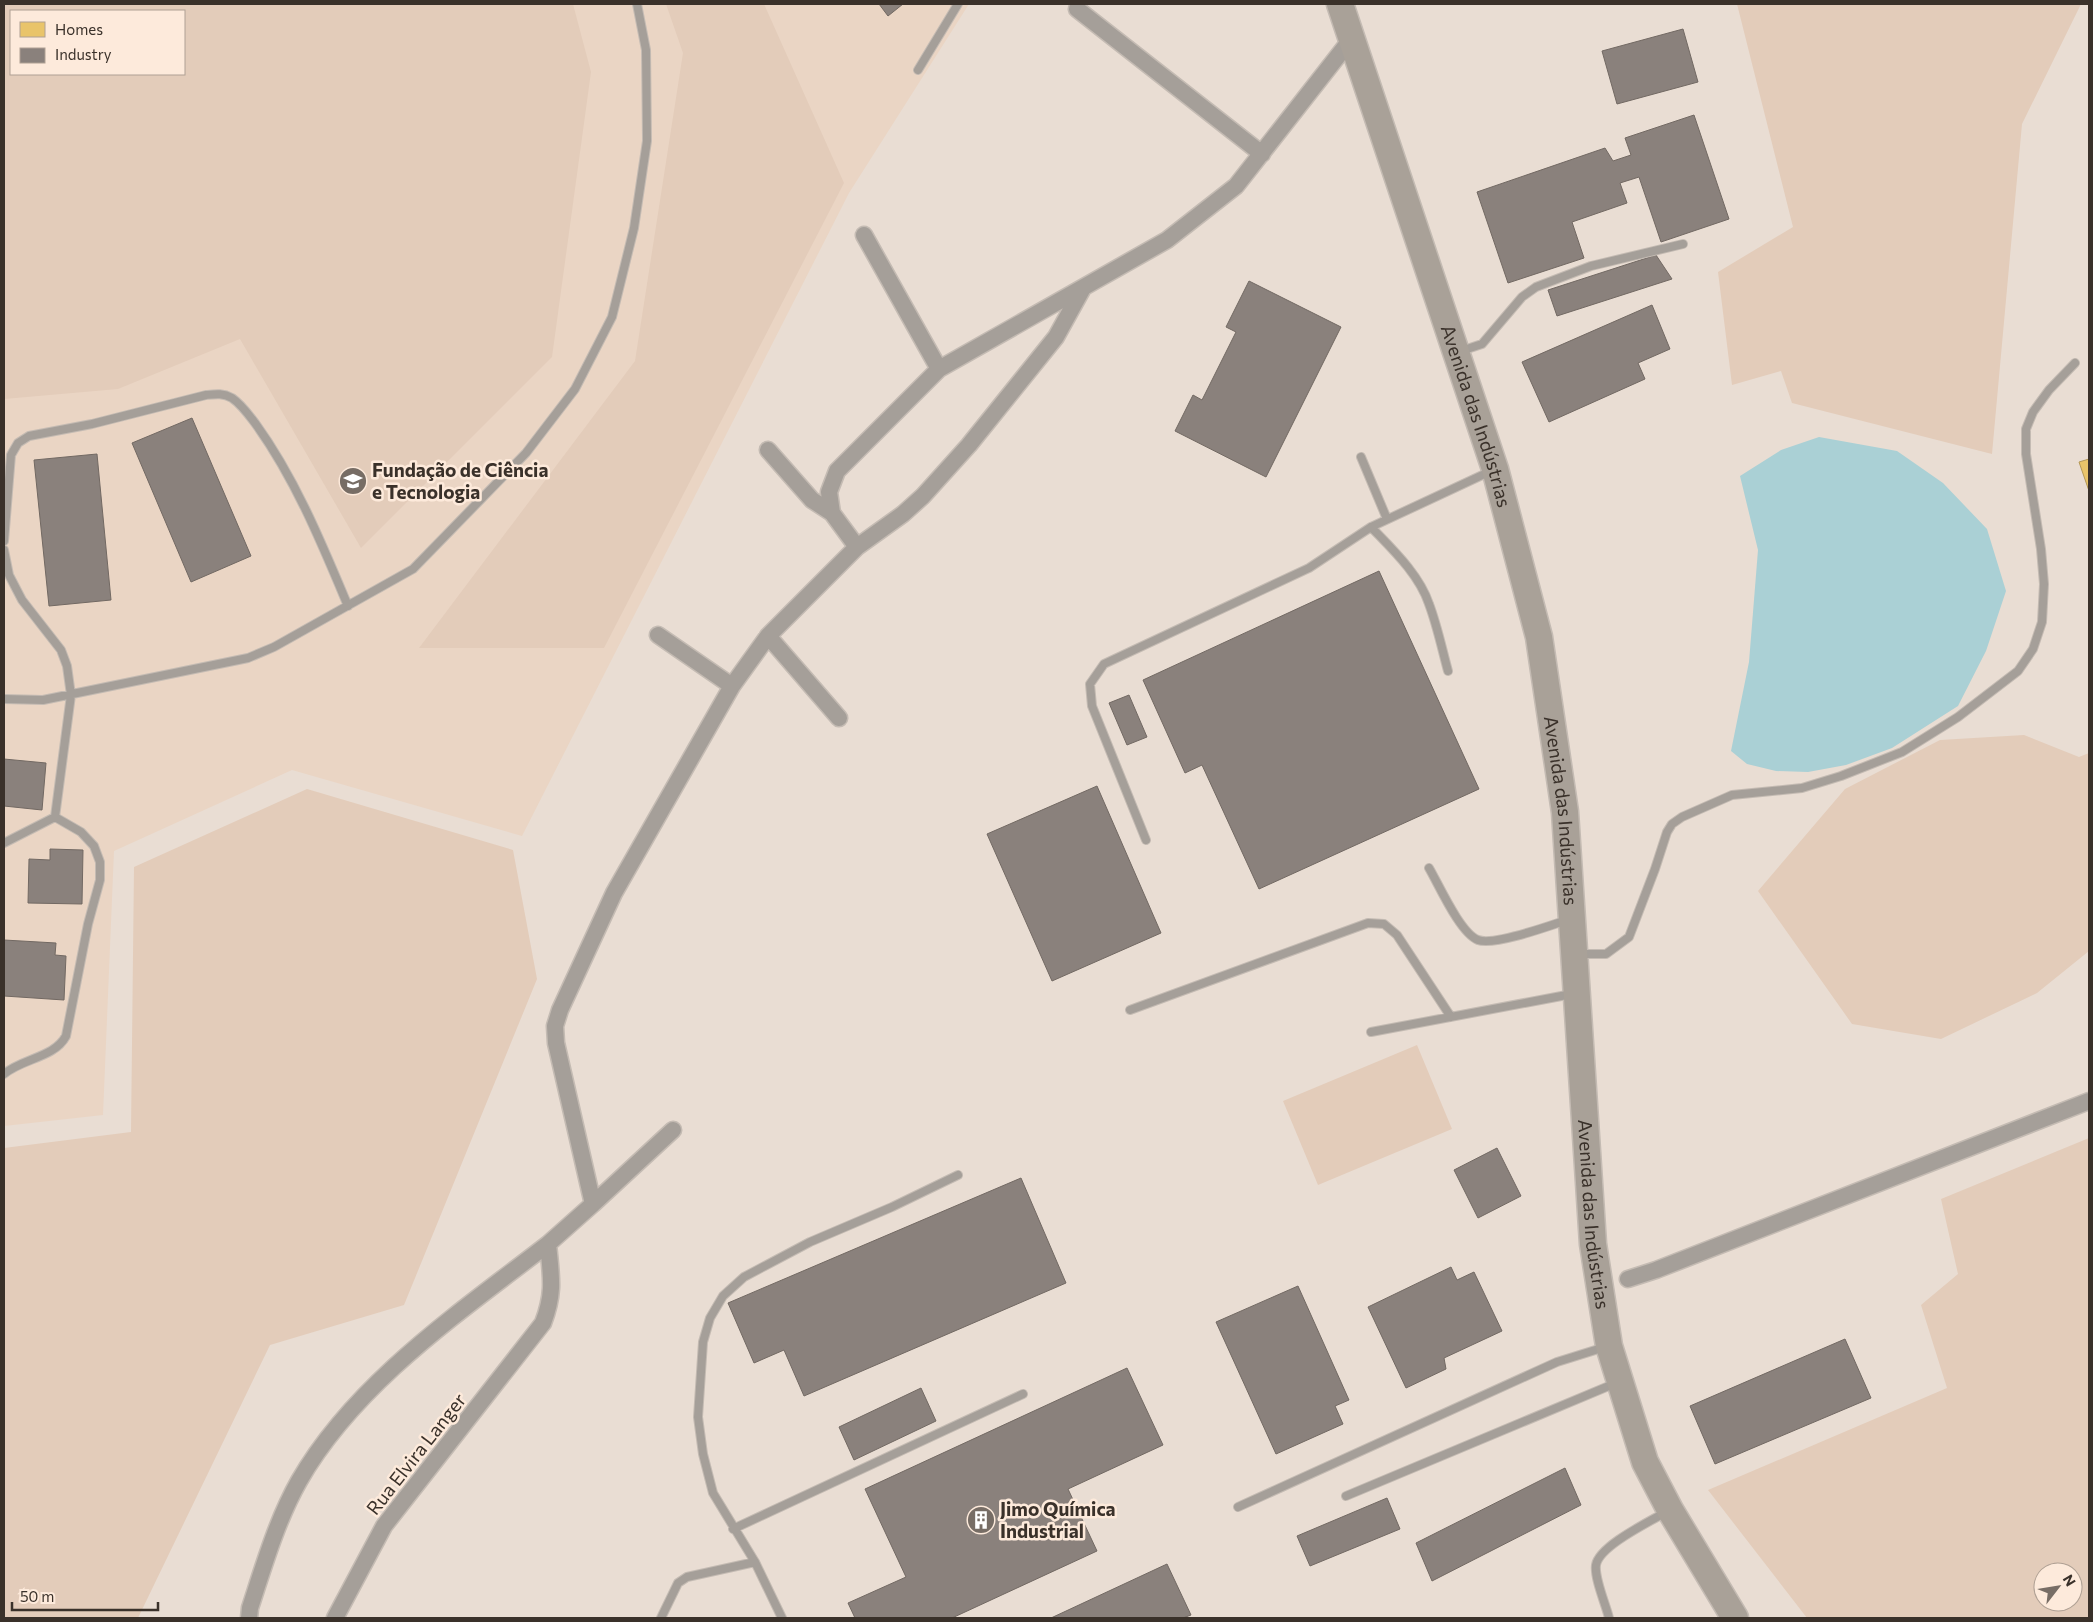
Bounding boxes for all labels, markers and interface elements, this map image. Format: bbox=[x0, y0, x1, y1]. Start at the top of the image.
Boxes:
legend bbox=[10, 10, 185, 75]
text: Homes bbox=[55, 20, 103, 38]
text: Industry bbox=[55, 45, 112, 63]
street label: Avenida das Indústrias bbox=[1437, 321, 1517, 510]
place label: Fundação de Ciência e Tecnologia bbox=[372, 458, 548, 503]
school or university icon: Fundação de Ciência e Tecnologia bbox=[338, 466, 368, 496]
street label: Avenida das Indústrias bbox=[1540, 714, 1583, 906]
street label: Avenida das Indústrias bbox=[1574, 1118, 1615, 1311]
street label: Rua Elvira Langer bbox=[361, 1388, 470, 1519]
place label: Jimo Química Industrial bbox=[1000, 1497, 1116, 1542]
building icon: Jimo Química Industrial bbox=[966, 1505, 996, 1535]
north arrow bbox=[2033, 1562, 2083, 1612]
text: N bbox=[2060, 1571, 2080, 1589]
scale bar bbox=[12, 1580, 159, 1612]
text: 50 m bbox=[20, 1587, 54, 1605]

